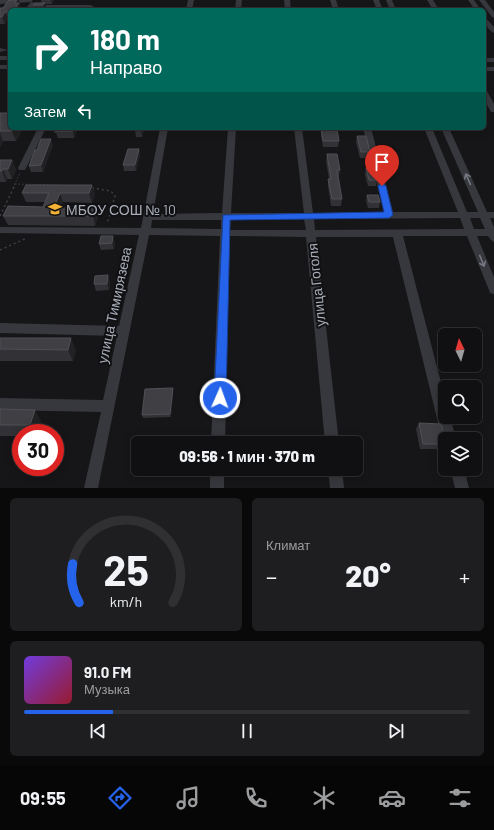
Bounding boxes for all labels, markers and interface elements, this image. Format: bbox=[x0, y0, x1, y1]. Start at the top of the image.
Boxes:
text: 180 m bbox=[90, 22, 160, 56]
icon: right bbox=[24, 24, 76, 76]
text: Направо bbox=[90, 56, 162, 78]
icon: left bbox=[74, 100, 96, 122]
text: Затем bbox=[24, 102, 66, 120]
pin bbox=[365, 145, 399, 186]
icon: arrive bbox=[371, 151, 393, 173]
one-way arrow bbox=[464, 174, 471, 186]
school or university icon: МБОУ СОШ № 10 bbox=[47, 201, 63, 217]
place label: МБОУ СОШ № 10 bbox=[66, 201, 176, 218]
street label: улица Гоголя bbox=[303, 242, 329, 328]
street label: улица Тимирязева bbox=[93, 245, 135, 365]
one-way arrow bbox=[479, 255, 487, 267]
north arrow bbox=[438, 328, 482, 372]
map controls bbox=[438, 328, 482, 476]
position arrow bbox=[199, 377, 241, 419]
button: search bbox=[438, 380, 482, 424]
speed limit sign: 30 bbox=[12, 424, 64, 476]
button: layers bbox=[438, 432, 482, 476]
text: 09:56 · 1 мин · 370 m bbox=[179, 447, 315, 465]
text: Климат bbox=[266, 537, 310, 553]
text: 25 bbox=[103, 543, 149, 593]
text: 20° bbox=[345, 557, 391, 593]
text: − bbox=[266, 563, 277, 589]
text: + bbox=[459, 563, 470, 589]
text: km/h bbox=[110, 592, 142, 609]
text: 91.0 FM bbox=[84, 663, 131, 681]
text: Музыка bbox=[84, 681, 130, 697]
icon: previous bbox=[87, 720, 109, 742]
icon: pause bbox=[236, 720, 258, 742]
icon: next bbox=[385, 720, 407, 742]
icon: directions bbox=[106, 784, 134, 812]
icon: music bbox=[174, 784, 202, 812]
icon: phone bbox=[242, 784, 270, 812]
icon: climate bbox=[310, 784, 338, 812]
icon: car bbox=[378, 784, 406, 812]
icon: filters bbox=[446, 784, 474, 812]
text: 09:55 bbox=[20, 787, 66, 809]

